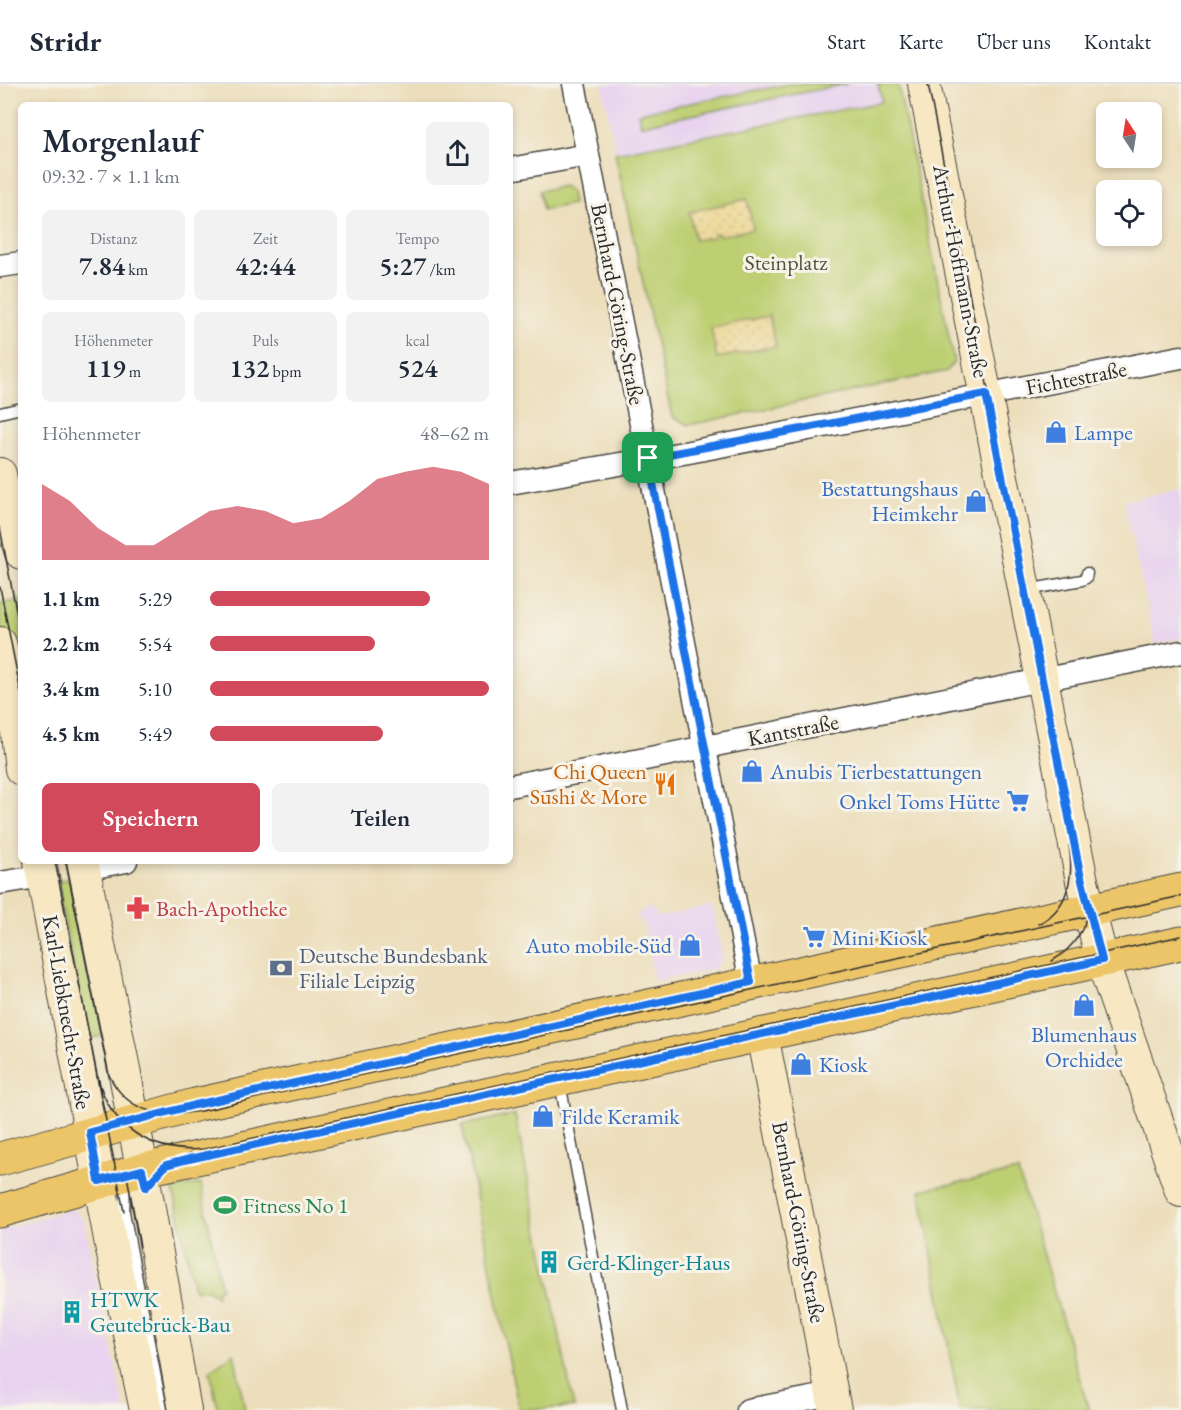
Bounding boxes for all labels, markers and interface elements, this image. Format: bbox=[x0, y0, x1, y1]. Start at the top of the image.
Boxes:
text: Stridr bbox=[30, 23, 101, 59]
text: Start bbox=[827, 28, 866, 55]
text: Karte bbox=[899, 28, 943, 55]
text: Über uns bbox=[976, 28, 1051, 55]
text: Kontakt bbox=[1084, 28, 1151, 55]
north arrow bbox=[1096, 102, 1162, 168]
map controls bbox=[1096, 102, 1162, 246]
text: Morgenlauf bbox=[42, 119, 200, 162]
button: share bbox=[426, 122, 489, 185]
street label: Arthur-Hoffmann-Straße bbox=[926, 161, 996, 380]
text: 09:32 · 7 × 1.1 km bbox=[42, 163, 180, 189]
button: locate bbox=[1096, 180, 1162, 246]
street label: Bernhard-Göring-Straße bbox=[584, 201, 652, 408]
text: Distanz bbox=[90, 228, 137, 249]
text: Zeit bbox=[253, 228, 278, 249]
text: Tempo bbox=[396, 228, 439, 249]
park label: Steinplatz bbox=[744, 248, 828, 277]
text: 7.84 bbox=[79, 249, 125, 283]
text: 42:44 bbox=[235, 249, 296, 283]
text: 5:27 bbox=[379, 249, 426, 283]
text: km bbox=[125, 259, 148, 280]
text: /km bbox=[426, 259, 456, 280]
text: Höhenmeter bbox=[74, 330, 153, 351]
text: Puls bbox=[252, 330, 279, 351]
text: kcal bbox=[405, 330, 430, 351]
text: 119 bbox=[86, 351, 126, 385]
text: 132 bbox=[229, 351, 269, 385]
text: 524 bbox=[397, 351, 438, 385]
street label: Fichtestraße bbox=[1023, 354, 1129, 402]
text: m bbox=[126, 361, 141, 382]
text: bpm bbox=[269, 361, 302, 382]
place label: Lampe bbox=[1074, 418, 1133, 447]
shop icon: Lampe bbox=[1043, 419, 1069, 445]
text: Höhenmeter bbox=[42, 420, 141, 446]
text: 48–62 m bbox=[420, 420, 489, 446]
pin bbox=[622, 432, 673, 483]
icon: arrive bbox=[631, 441, 664, 474]
place label: Bestattungshaus Heimkehr bbox=[821, 474, 959, 528]
shop icon: Bestattungshaus Heimkehr bbox=[963, 488, 989, 514]
text: 1.1 km bbox=[42, 586, 100, 612]
text: 5:29 bbox=[138, 586, 172, 612]
text: 2.2 km bbox=[42, 631, 100, 657]
text: 5:54 bbox=[138, 631, 172, 657]
text: 3.4 km bbox=[42, 676, 100, 702]
text: 5:10 bbox=[138, 676, 172, 702]
street label: Kantstraße bbox=[745, 707, 841, 753]
text: 4.5 km bbox=[42, 721, 100, 747]
text: 5:49 bbox=[138, 721, 172, 747]
place label: Chi Queen Sushi & More bbox=[530, 757, 647, 811]
place label: Anubis Tierbestattungen bbox=[769, 757, 983, 786]
shop icon: Anubis Tierbestattungen bbox=[739, 758, 765, 784]
restaurant icon: Chi Queen Sushi & More bbox=[652, 771, 678, 797]
button: Speichern bbox=[42, 783, 260, 852]
button: Teilen bbox=[272, 783, 489, 852]
place label: Onkel Toms Hütte bbox=[839, 787, 1000, 816]
supermarket icon: Onkel Toms Hütte bbox=[1005, 788, 1031, 814]
place label: Bach-Apotheke bbox=[156, 894, 288, 923]
pharmacy icon: Bach-Apotheke bbox=[125, 895, 151, 921]
street label: Karl-Liebknecht-Straße bbox=[36, 913, 98, 1112]
place label: Mini Kiosk bbox=[832, 923, 928, 952]
supermarket icon: Mini Kiosk bbox=[801, 924, 827, 950]
place label: Auto mobile-Süd bbox=[524, 931, 673, 960]
shop icon: Auto mobile-Süd bbox=[677, 932, 703, 958]
place label: Deutsche Bundesbank Filiale Leipzig bbox=[299, 941, 488, 995]
bank icon: Deutsche Bundesbank Filiale Leipzig bbox=[268, 955, 294, 981]
shop icon: Blumenhaus Orchidee bbox=[1071, 992, 1097, 1018]
place label: Blumenhaus Orchidee bbox=[1031, 1020, 1137, 1074]
place label: Kiosk bbox=[819, 1050, 868, 1079]
shop icon: Kiosk bbox=[788, 1051, 814, 1077]
place label: Filde Keramik bbox=[561, 1102, 680, 1131]
shop icon: Filde Keramik bbox=[530, 1103, 556, 1129]
street label: Bernhard-Göring-Straße bbox=[765, 1119, 833, 1326]
place label: Fitness No 1 bbox=[243, 1191, 349, 1220]
sports icon: Fitness No 1 bbox=[212, 1192, 238, 1218]
place label: Gerd-Klinger-Haus bbox=[567, 1248, 730, 1277]
building icon: Gerd-Klinger-Haus bbox=[536, 1249, 562, 1275]
place label: HTWK Geutebrück-Bau bbox=[90, 1285, 231, 1339]
building icon: HTWK Geutebrück-Bau bbox=[59, 1299, 85, 1325]

